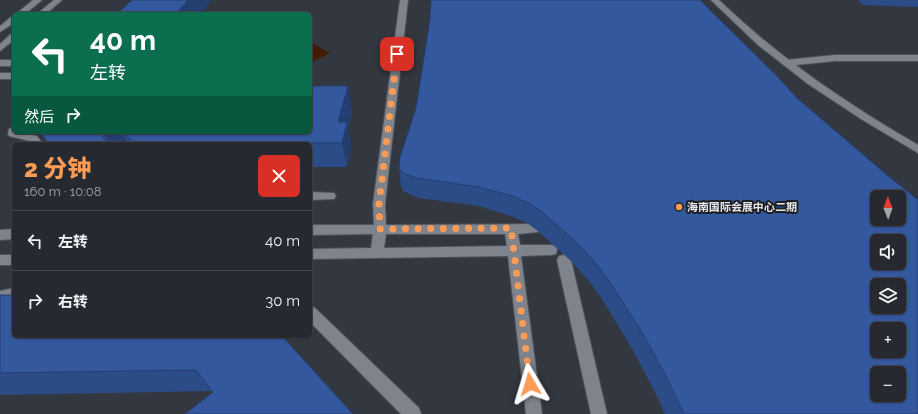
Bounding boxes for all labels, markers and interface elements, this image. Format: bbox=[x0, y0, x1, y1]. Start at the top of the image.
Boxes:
text: 40 m bbox=[90, 24, 156, 57]
icon: left bbox=[24, 28, 76, 80]
pin bbox=[380, 37, 414, 71]
icon: arrive bbox=[386, 43, 408, 65]
text: 左转 bbox=[90, 62, 126, 83]
icon: right bbox=[62, 104, 84, 126]
text: 然后 bbox=[24, 108, 54, 126]
text: 2 分钟 bbox=[24, 154, 92, 183]
button: close bbox=[258, 155, 300, 197]
text: 160 m · 10:08 bbox=[24, 184, 101, 199]
north arrow bbox=[870, 190, 906, 226]
map controls bbox=[870, 190, 906, 402]
place label: 海南国际会展中心二期 bbox=[687, 201, 797, 214]
marker: 海南国际会展中心二期 bbox=[674, 202, 684, 212]
icon: left bbox=[24, 230, 46, 252]
text: 40 m bbox=[265, 232, 300, 250]
text: 左转 bbox=[58, 233, 88, 251]
button: sound bbox=[870, 234, 906, 270]
button: layers bbox=[870, 278, 906, 314]
icon: right bbox=[24, 290, 46, 312]
text: 30 m bbox=[265, 292, 300, 310]
text: 右转 bbox=[58, 293, 88, 311]
button: + bbox=[870, 322, 906, 358]
position arrow bbox=[509, 363, 551, 405]
button: − bbox=[870, 366, 906, 402]

